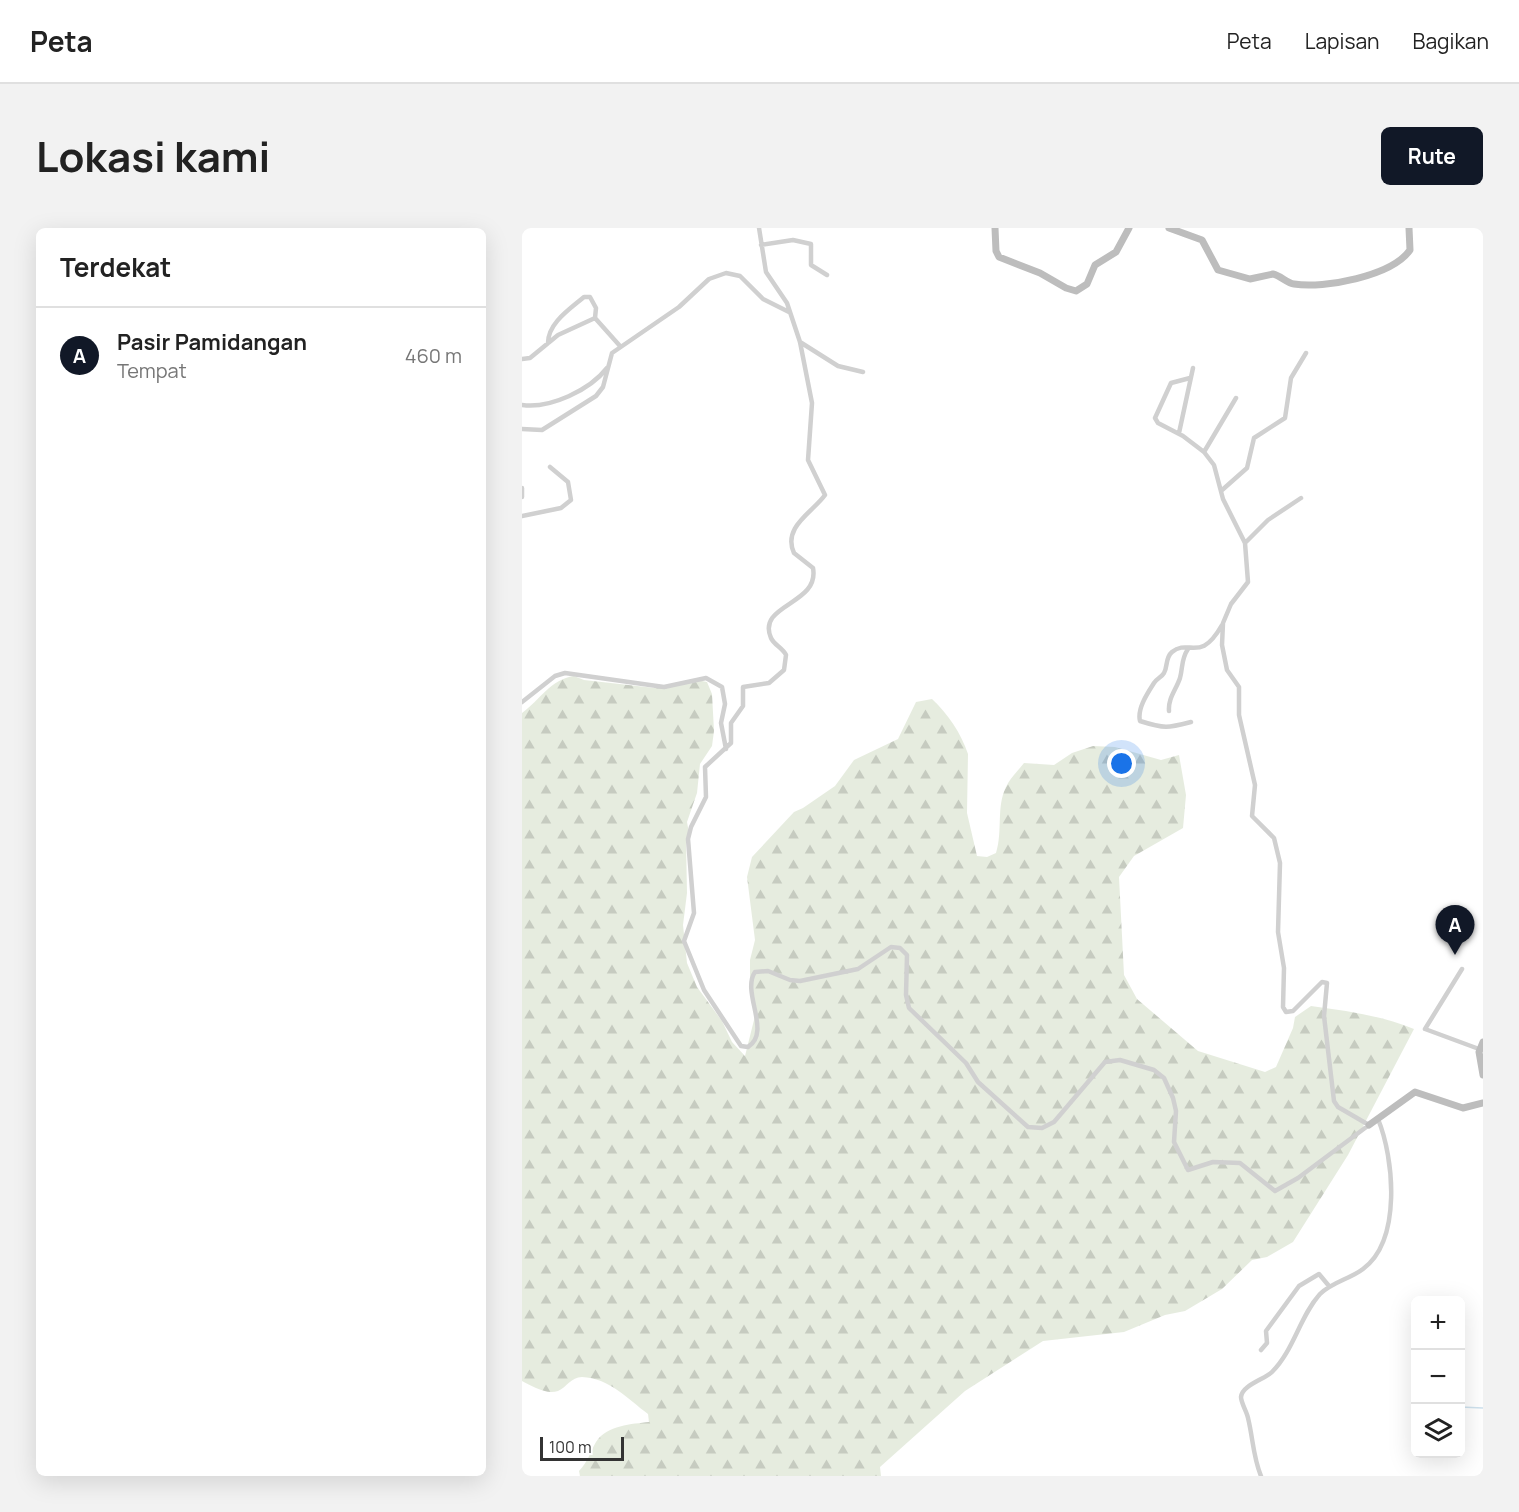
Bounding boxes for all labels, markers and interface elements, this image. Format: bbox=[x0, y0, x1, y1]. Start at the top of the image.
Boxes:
text: Peta bbox=[30, 22, 93, 60]
text: Peta bbox=[1227, 27, 1272, 55]
text: Lapisan bbox=[1305, 27, 1380, 55]
text: Bagikan bbox=[1413, 27, 1489, 55]
text: Lokasi kami bbox=[36, 127, 270, 185]
button: Rute bbox=[1381, 127, 1483, 185]
text: Terdekat bbox=[60, 249, 171, 285]
text: Pasir Pamidangan bbox=[117, 327, 307, 357]
text: A bbox=[73, 342, 86, 369]
text: 460 m bbox=[405, 342, 462, 369]
text: Tempat bbox=[117, 357, 187, 384]
your location bbox=[1107, 749, 1136, 778]
pin: A bbox=[1436, 906, 1474, 955]
map controls bbox=[1411, 1296, 1465, 1458]
button: + bbox=[1411, 1296, 1465, 1350]
button: − bbox=[1411, 1350, 1465, 1404]
button: layers bbox=[1411, 1404, 1465, 1458]
scale bar bbox=[540, 1434, 624, 1462]
text: 100 m bbox=[549, 1436, 592, 1458]

